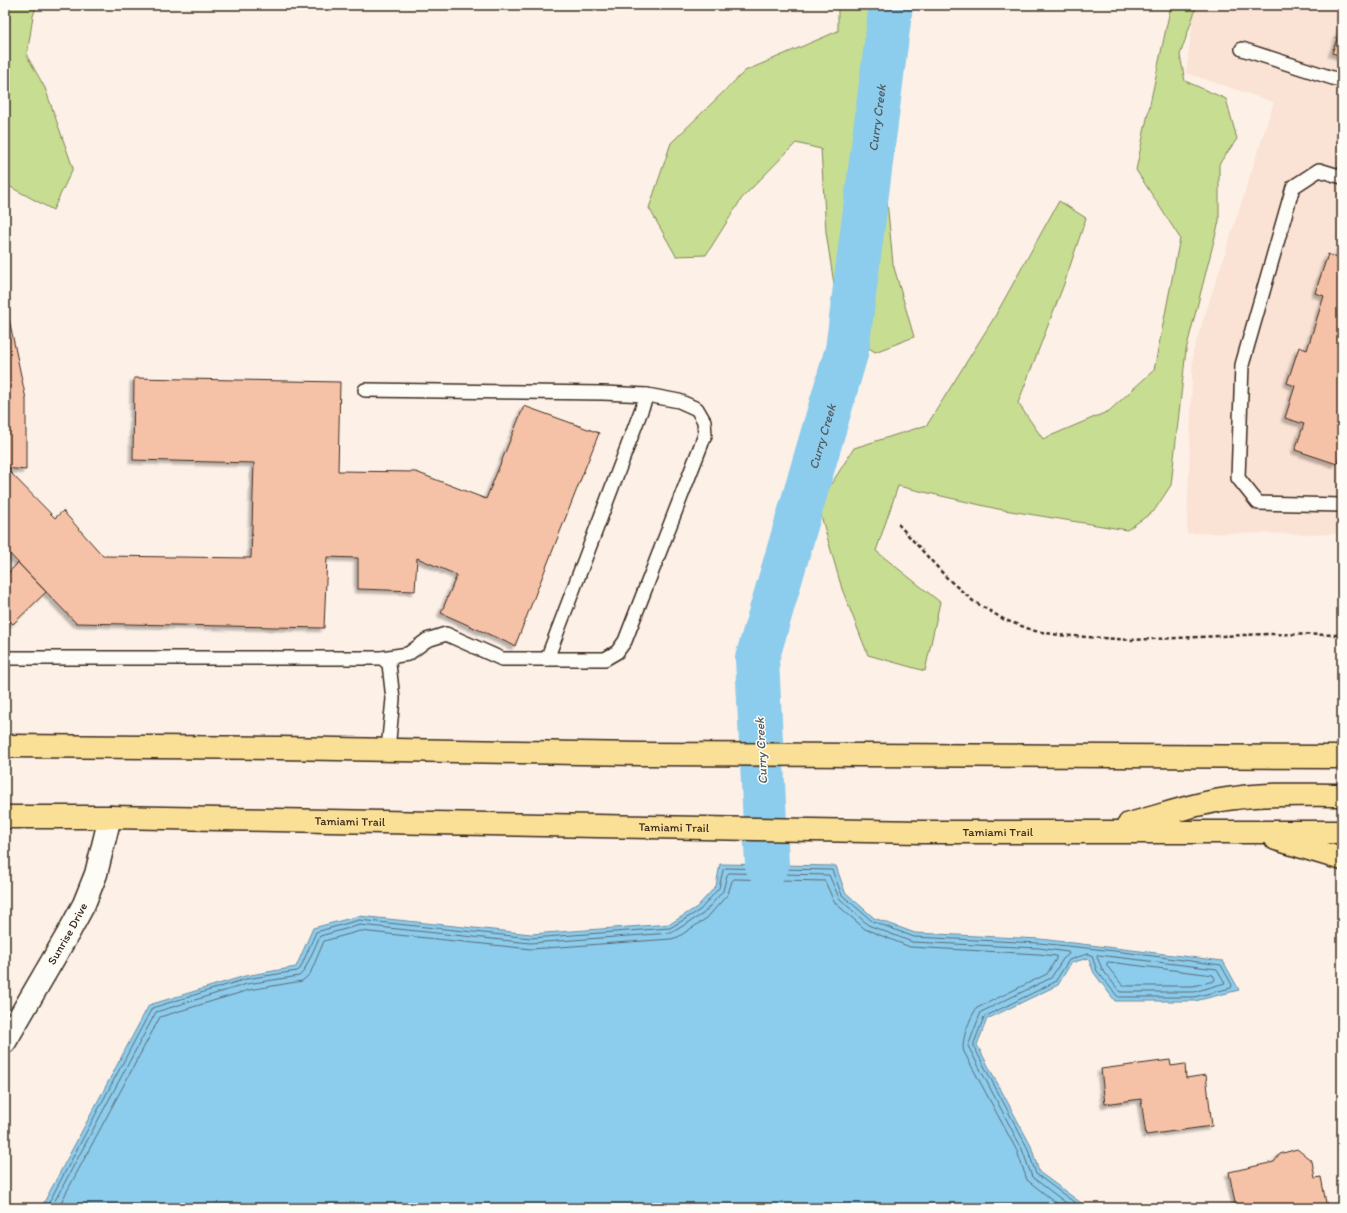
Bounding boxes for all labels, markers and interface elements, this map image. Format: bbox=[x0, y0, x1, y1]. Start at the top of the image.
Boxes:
water label: Curry Creek bbox=[865, 82, 888, 152]
water label: Curry Creek bbox=[805, 401, 839, 471]
water label: Curry Creek bbox=[752, 716, 770, 785]
street label: Tamiami Trail bbox=[315, 814, 386, 829]
street label: Tamiami Trail bbox=[639, 820, 710, 835]
street label: Tamiami Trail bbox=[963, 825, 1034, 839]
street label: Sunrise Drive bbox=[45, 900, 90, 967]

